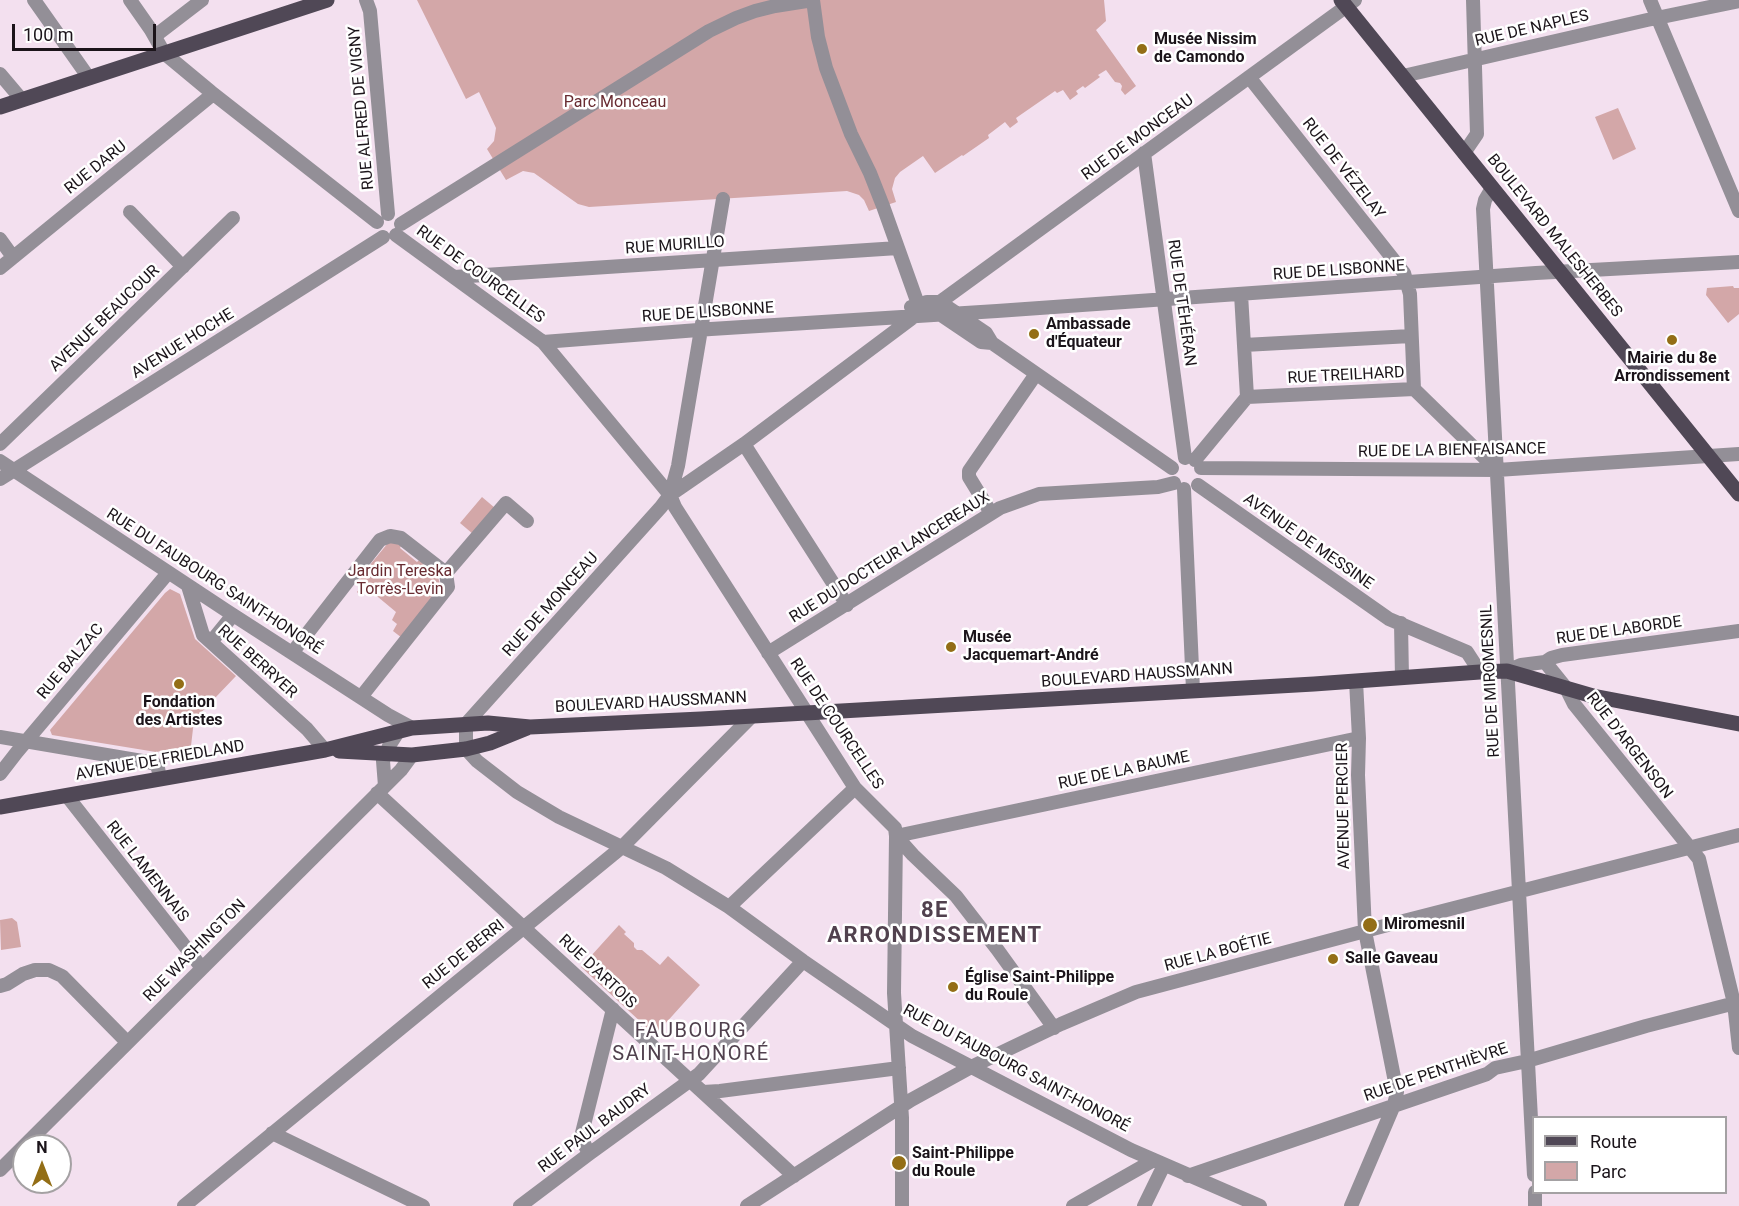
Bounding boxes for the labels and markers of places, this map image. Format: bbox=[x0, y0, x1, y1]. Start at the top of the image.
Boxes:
place label: Musée Nissim de Camondo bbox=[1154, 30, 1256, 68]
marker: Musée Nissim de Camondo bbox=[1135, 42, 1149, 56]
place label: Ambassade d'Équateur bbox=[1046, 315, 1131, 353]
marker: Ambassade d'Équateur bbox=[1027, 327, 1041, 341]
marker: Mairie du 8e Arrondissement bbox=[1665, 333, 1679, 347]
place label: Mairie du 8e Arrondissement bbox=[1614, 349, 1730, 387]
place label: Musée Jacquemart-André bbox=[963, 628, 1099, 666]
marker: Musée Jacquemart-André bbox=[944, 640, 958, 654]
marker: Fondation des Artistes bbox=[172, 677, 186, 691]
place label: Fondation des Artistes bbox=[136, 693, 222, 731]
place label: Miromesnil bbox=[1384, 915, 1465, 935]
marker: Miromesnil bbox=[1361, 916, 1379, 934]
place label: Salle Gaveau bbox=[1345, 949, 1438, 969]
marker: Salle Gaveau bbox=[1326, 952, 1340, 966]
place label: Église Saint-Philippe du Roule bbox=[965, 968, 1114, 1006]
marker: Église Saint-Philippe du Roule bbox=[946, 980, 960, 994]
place label: Saint-Philippe du Roule bbox=[912, 1144, 1014, 1182]
marker: Saint-Philippe du Roule bbox=[890, 1154, 908, 1172]

